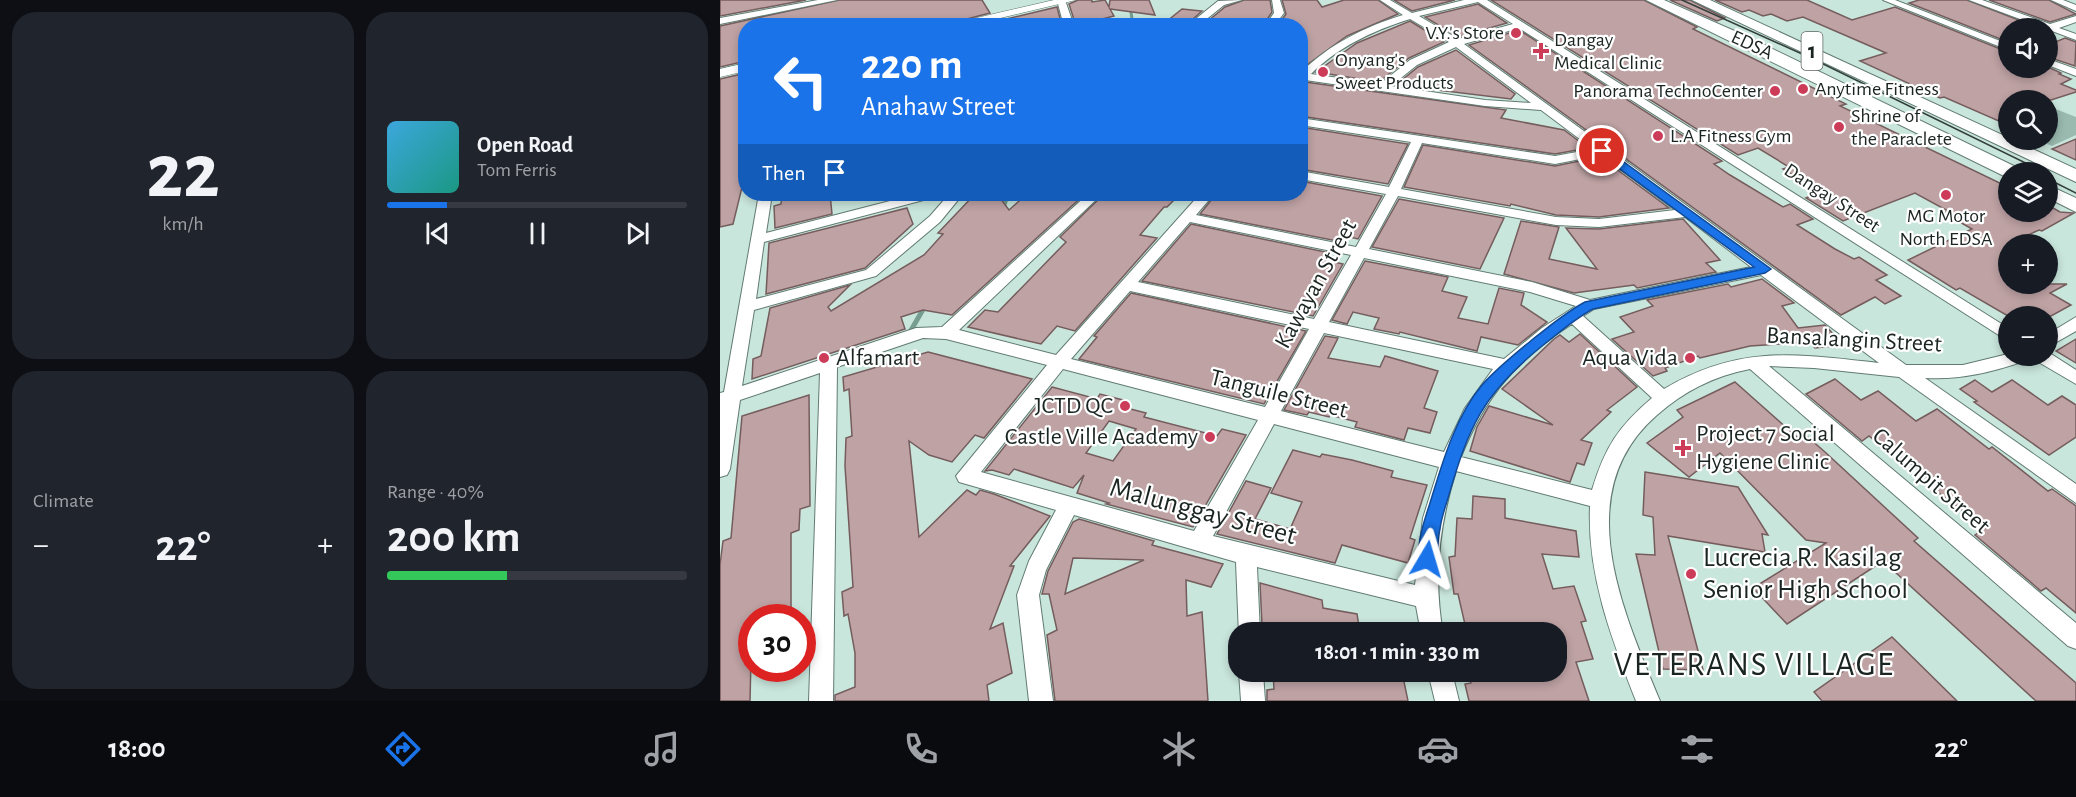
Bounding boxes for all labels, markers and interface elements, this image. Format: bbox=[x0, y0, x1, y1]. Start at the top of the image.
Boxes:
map controls bbox=[1998, 18, 2058, 366]
button: sound bbox=[1998, 18, 2058, 78]
place label: V.Y.'s Store bbox=[1426, 23, 1504, 43]
marker: V.Y.'s Store bbox=[1509, 26, 1523, 40]
street label: EDSA bbox=[1728, 27, 1776, 63]
place label: Dangay Medical Clinic bbox=[1554, 30, 1662, 73]
road number: 1 bbox=[1802, 32, 1822, 70]
icon: left bbox=[762, 42, 840, 120]
marker: Dangay Medical Clinic bbox=[1532, 42, 1550, 60]
text: 220 m bbox=[861, 44, 963, 86]
place label: Onyang's Sweet Products bbox=[1335, 50, 1454, 93]
marker: Onyang's Sweet Products bbox=[1316, 65, 1330, 79]
place label: Anytime Fitness bbox=[1815, 79, 1939, 99]
place label: Panorama TechnoCenter bbox=[1573, 81, 1764, 101]
marker: Anytime Fitness bbox=[1796, 82, 1810, 96]
marker: Panorama TechnoCenter bbox=[1768, 84, 1782, 98]
button: search bbox=[1998, 90, 2058, 150]
text: Anahaw Street bbox=[861, 93, 1015, 120]
place label: Shrine of the Paraclete bbox=[1851, 106, 1952, 149]
marker: Shrine of the Paraclete bbox=[1832, 120, 1846, 134]
pin bbox=[1576, 125, 1627, 176]
place label: L.A Fitness Gym bbox=[1670, 126, 1791, 146]
marker: L.A Fitness Gym bbox=[1651, 129, 1665, 143]
text: 22 bbox=[146, 134, 220, 212]
text: Open Road bbox=[477, 134, 573, 156]
icon: arrive bbox=[1585, 134, 1618, 167]
icon: arrive bbox=[818, 156, 851, 189]
text: Tom Ferris bbox=[477, 160, 557, 180]
street label: Dangay Street bbox=[1781, 160, 1884, 237]
text: Then bbox=[762, 162, 806, 184]
button: layers bbox=[1998, 162, 2058, 222]
marker: MG Motor North EDSA bbox=[1939, 188, 1953, 202]
place label: MG Motor North EDSA bbox=[1900, 206, 1993, 249]
text: km/h bbox=[162, 214, 204, 234]
street label: Kawayan Street bbox=[1271, 215, 1362, 353]
icon: previous bbox=[421, 217, 454, 250]
icon: pause bbox=[521, 217, 554, 250]
icon: next bbox=[621, 217, 654, 250]
button: + bbox=[1998, 234, 2058, 294]
button: − bbox=[1998, 306, 2058, 366]
street label: Bansalangin Street bbox=[1766, 323, 1943, 357]
place label: Alfamart bbox=[836, 346, 919, 370]
place label: Aqua Vida bbox=[1582, 346, 1678, 370]
marker: Alfamart bbox=[817, 351, 831, 365]
marker: Aqua Vida bbox=[1683, 351, 1697, 365]
street label: Tanguile Street bbox=[1208, 365, 1350, 423]
place label: JCTD QC bbox=[1034, 394, 1113, 418]
marker: JCTD QC bbox=[1118, 399, 1132, 413]
place label: Project 7 Social Hygiene Clinic bbox=[1696, 422, 1835, 474]
street label: Calumpit Street bbox=[1868, 424, 1995, 538]
place label: Castle Ville Academy bbox=[1005, 425, 1198, 449]
marker: Castle Ville Academy bbox=[1203, 430, 1217, 444]
marker: Project 7 Social Hygiene Clinic bbox=[1674, 439, 1692, 457]
street label: Malunggay Street bbox=[1107, 474, 1299, 550]
text: Range · 40% bbox=[387, 482, 484, 502]
text: Climate bbox=[33, 491, 94, 511]
text: 200 km bbox=[387, 515, 520, 560]
text: 22° bbox=[155, 524, 211, 569]
position arrow bbox=[1395, 527, 1459, 591]
text: − bbox=[33, 529, 49, 562]
text: + bbox=[317, 529, 333, 562]
place label: Lucrecia R. Kasilag Senior High School bbox=[1703, 544, 1908, 604]
marker: Lucrecia R. Kasilag Senior High School bbox=[1684, 567, 1698, 581]
speed limit sign: 30 bbox=[738, 604, 816, 682]
text: 18:01 · 1 min · 330 m bbox=[1315, 641, 1480, 663]
district label: VETERANS VILLAGE bbox=[1614, 649, 1894, 682]
icon: directions bbox=[382, 728, 424, 770]
icon: music bbox=[641, 728, 683, 770]
icon: phone bbox=[900, 728, 942, 770]
icon: climate bbox=[1158, 728, 1200, 770]
icon: car bbox=[1417, 728, 1459, 770]
icon: filters bbox=[1676, 728, 1718, 770]
text: 18:00 bbox=[108, 735, 166, 762]
text: 22° bbox=[1934, 735, 1968, 762]

